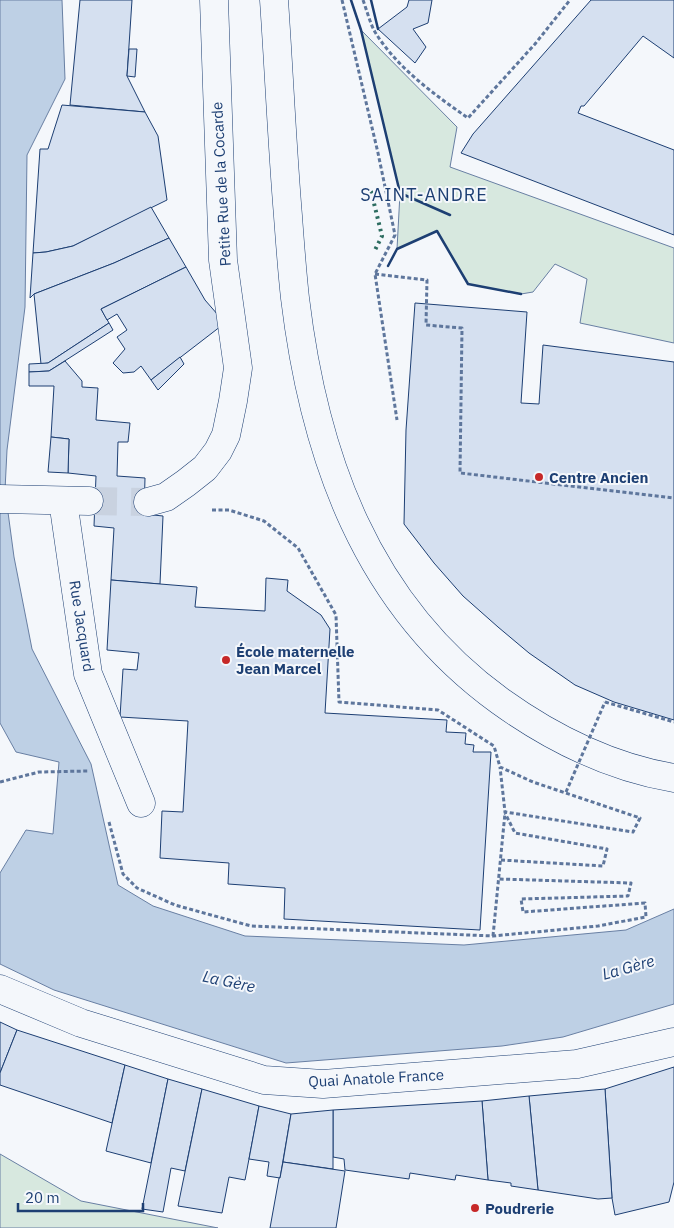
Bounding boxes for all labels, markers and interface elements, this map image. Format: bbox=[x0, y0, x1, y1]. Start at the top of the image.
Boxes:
street label: Petite Rue de la Cocarde bbox=[207, 101, 235, 267]
district label: SAINT-ANDRE bbox=[360, 183, 488, 206]
place label: Centre Ancien bbox=[549, 468, 648, 487]
marker: Centre Ancien bbox=[533, 471, 545, 483]
street label: Rue Jacquard bbox=[65, 579, 99, 673]
place label: École maternelle Jean Marcel bbox=[236, 642, 354, 678]
marker: École maternelle Jean Marcel bbox=[220, 654, 232, 666]
water label: La Gère bbox=[600, 950, 656, 984]
water label: La Gère bbox=[201, 966, 257, 996]
street label: Quai Anatole France bbox=[308, 1065, 444, 1091]
scale bar bbox=[18, 1180, 142, 1212]
text: 20 m bbox=[25, 1188, 60, 1207]
place label: Poudrerie bbox=[485, 1199, 554, 1218]
marker: Poudrerie bbox=[469, 1202, 481, 1214]

